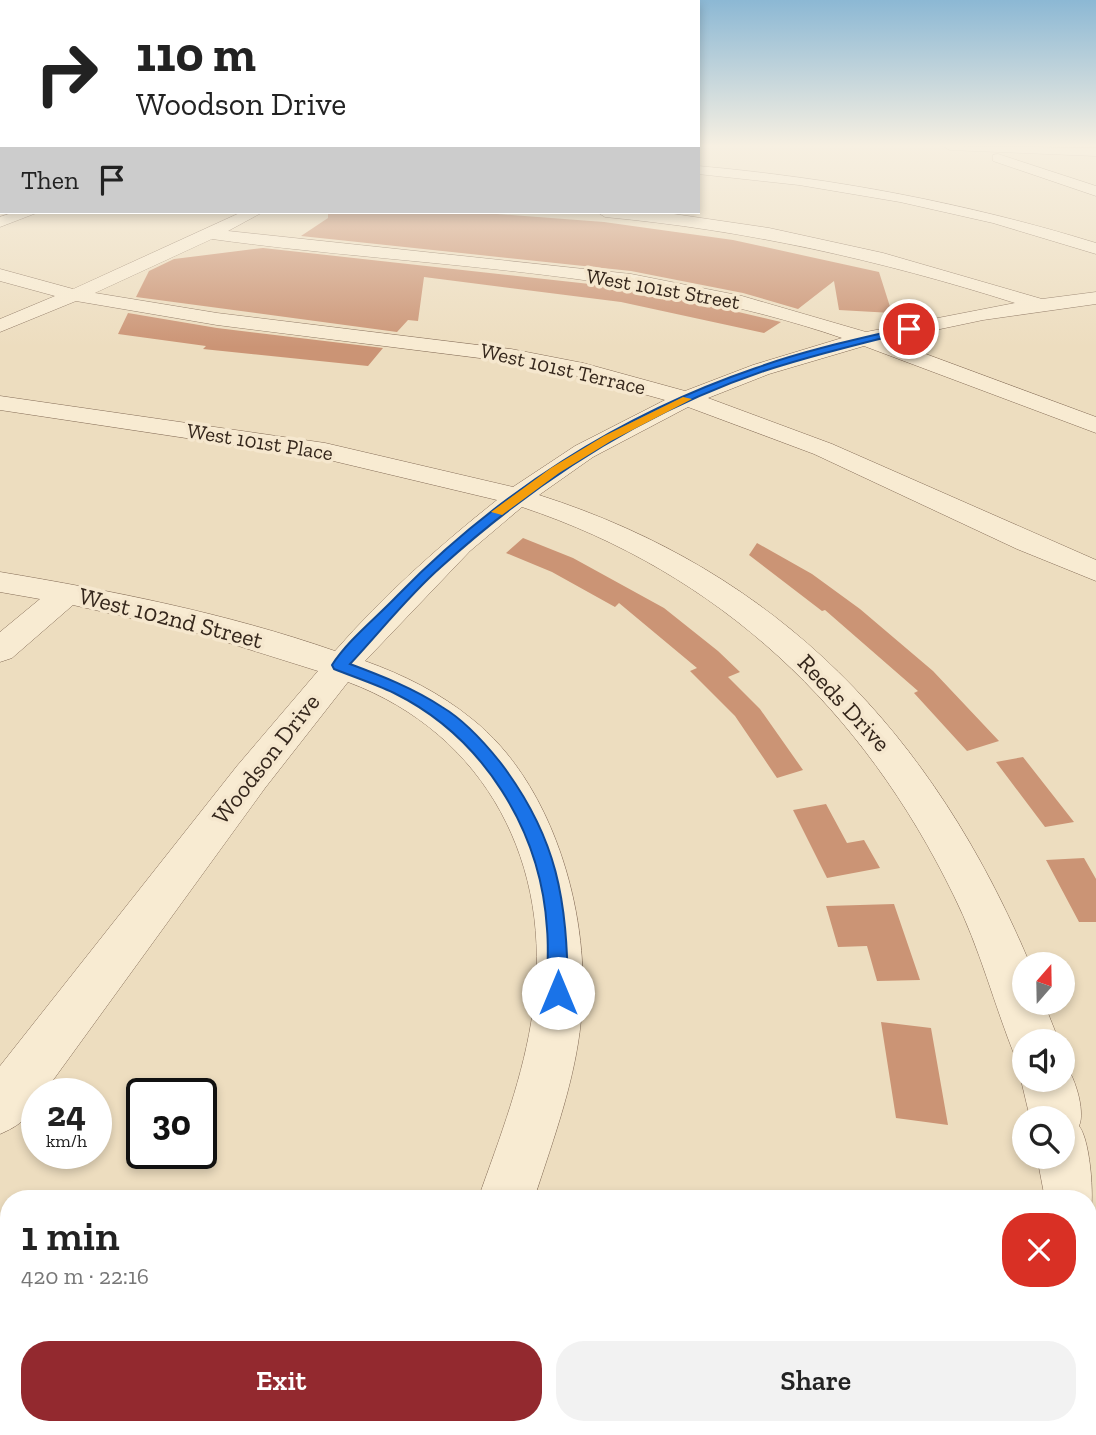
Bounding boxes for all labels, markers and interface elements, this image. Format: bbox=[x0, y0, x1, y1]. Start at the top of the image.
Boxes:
text: 110 m bbox=[136, 25, 256, 84]
icon: right bbox=[21, 28, 112, 119]
text: Woodson Drive bbox=[136, 85, 346, 123]
icon: arrive bbox=[93, 161, 131, 199]
text: Then bbox=[21, 164, 79, 196]
street label: West 101st Street bbox=[584, 263, 742, 314]
pin bbox=[879, 299, 939, 359]
icon: arrive bbox=[890, 310, 928, 348]
street label: West 101st Terrace bbox=[478, 337, 648, 400]
street label: West 101st Place bbox=[185, 418, 335, 465]
street label: West 102nd Street bbox=[76, 581, 266, 654]
street label: Reeds Drive bbox=[792, 648, 897, 757]
street label: Woodson Drive bbox=[206, 688, 326, 830]
north arrow bbox=[1012, 952, 1074, 1015]
map controls bbox=[1012, 952, 1075, 1169]
position arrow bbox=[521, 956, 595, 1030]
button: sound bbox=[1012, 1029, 1075, 1092]
speed limit sign: 30 bbox=[126, 1078, 217, 1169]
text: 24 bbox=[47, 1093, 86, 1135]
button: search bbox=[1012, 1106, 1075, 1169]
text: km/h bbox=[46, 1130, 87, 1152]
text: 1 min bbox=[21, 1210, 120, 1261]
button: close bbox=[1002, 1213, 1076, 1287]
text: 420 m · 22:16 bbox=[21, 1262, 149, 1290]
button: Exit bbox=[21, 1341, 542, 1421]
button: Share bbox=[556, 1341, 1076, 1421]

